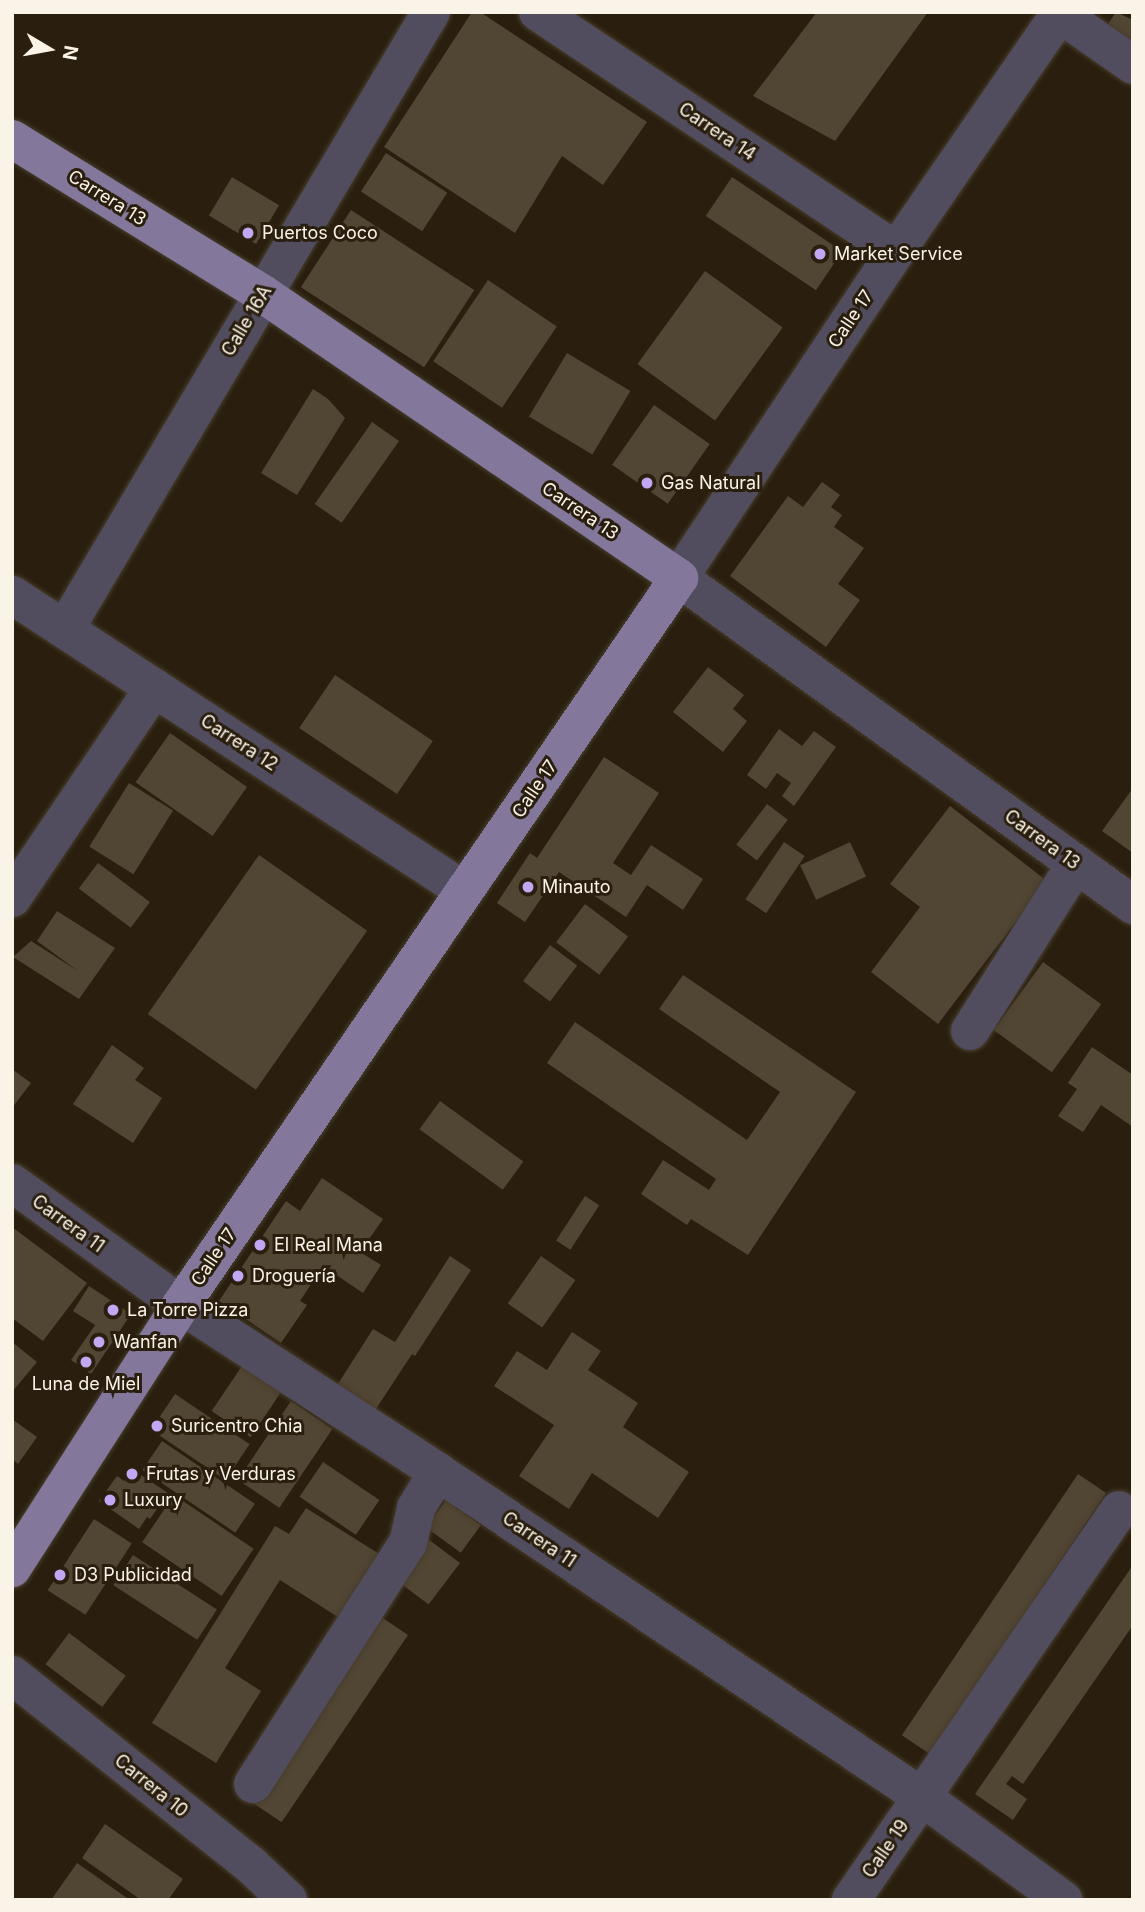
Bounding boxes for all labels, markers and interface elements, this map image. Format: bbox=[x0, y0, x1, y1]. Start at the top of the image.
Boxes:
north arrow bbox=[14, 14, 84, 84]
text: N bbox=[58, 44, 83, 62]
street label: Carrera 14 bbox=[674, 98, 760, 166]
street label: Carrera 13 bbox=[64, 166, 150, 230]
place label: Puertos Coco bbox=[262, 222, 378, 244]
marker: Puertos Coco bbox=[240, 225, 256, 241]
place label: Market Service bbox=[834, 243, 963, 265]
marker: Market Service bbox=[812, 246, 828, 262]
street label: Calle 16A bbox=[218, 282, 276, 360]
street label: Calle 17 bbox=[824, 286, 878, 352]
place label: Gas Natural bbox=[661, 472, 761, 494]
marker: Gas Natural bbox=[639, 475, 655, 491]
street label: Carrera 13 bbox=[538, 478, 622, 544]
street label: Carrera 12 bbox=[196, 710, 282, 776]
street label: Calle 17 bbox=[508, 756, 562, 822]
street label: Carrera 13 bbox=[1000, 805, 1084, 875]
place label: Minauto bbox=[542, 876, 611, 898]
marker: Minauto bbox=[520, 879, 536, 895]
street label: Carrera 11 bbox=[28, 1191, 108, 1257]
street label: Calle 17 bbox=[187, 1224, 241, 1290]
place label: El Real Mana bbox=[274, 1234, 383, 1256]
marker: El Real Mana bbox=[252, 1237, 268, 1253]
place label: Droguería bbox=[252, 1265, 336, 1287]
marker: Droguería bbox=[230, 1268, 246, 1284]
place label: La Torre Pizza bbox=[127, 1299, 248, 1321]
marker: La Torre Pizza bbox=[105, 1302, 121, 1318]
place label: Wanfan bbox=[113, 1331, 178, 1353]
marker: Wanfan bbox=[91, 1334, 107, 1350]
marker: Luna de Miel bbox=[78, 1354, 94, 1370]
place label: Luna de Miel bbox=[32, 1373, 140, 1395]
place label: Suricentro Chia bbox=[171, 1415, 303, 1437]
marker: Suricentro Chia bbox=[149, 1418, 165, 1434]
place label: Frutas y Verduras bbox=[146, 1463, 296, 1485]
marker: Frutas y Verduras bbox=[124, 1466, 140, 1482]
place label: Luxury bbox=[124, 1489, 182, 1511]
marker: Luxury bbox=[102, 1492, 118, 1508]
street label: Carrera 11 bbox=[498, 1508, 580, 1572]
place label: D3 Publicidad bbox=[74, 1564, 192, 1586]
marker: D3 Publicidad bbox=[52, 1567, 68, 1583]
street label: Carrera 10 bbox=[110, 1750, 192, 1822]
street label: Calle 19 bbox=[858, 1816, 914, 1882]

